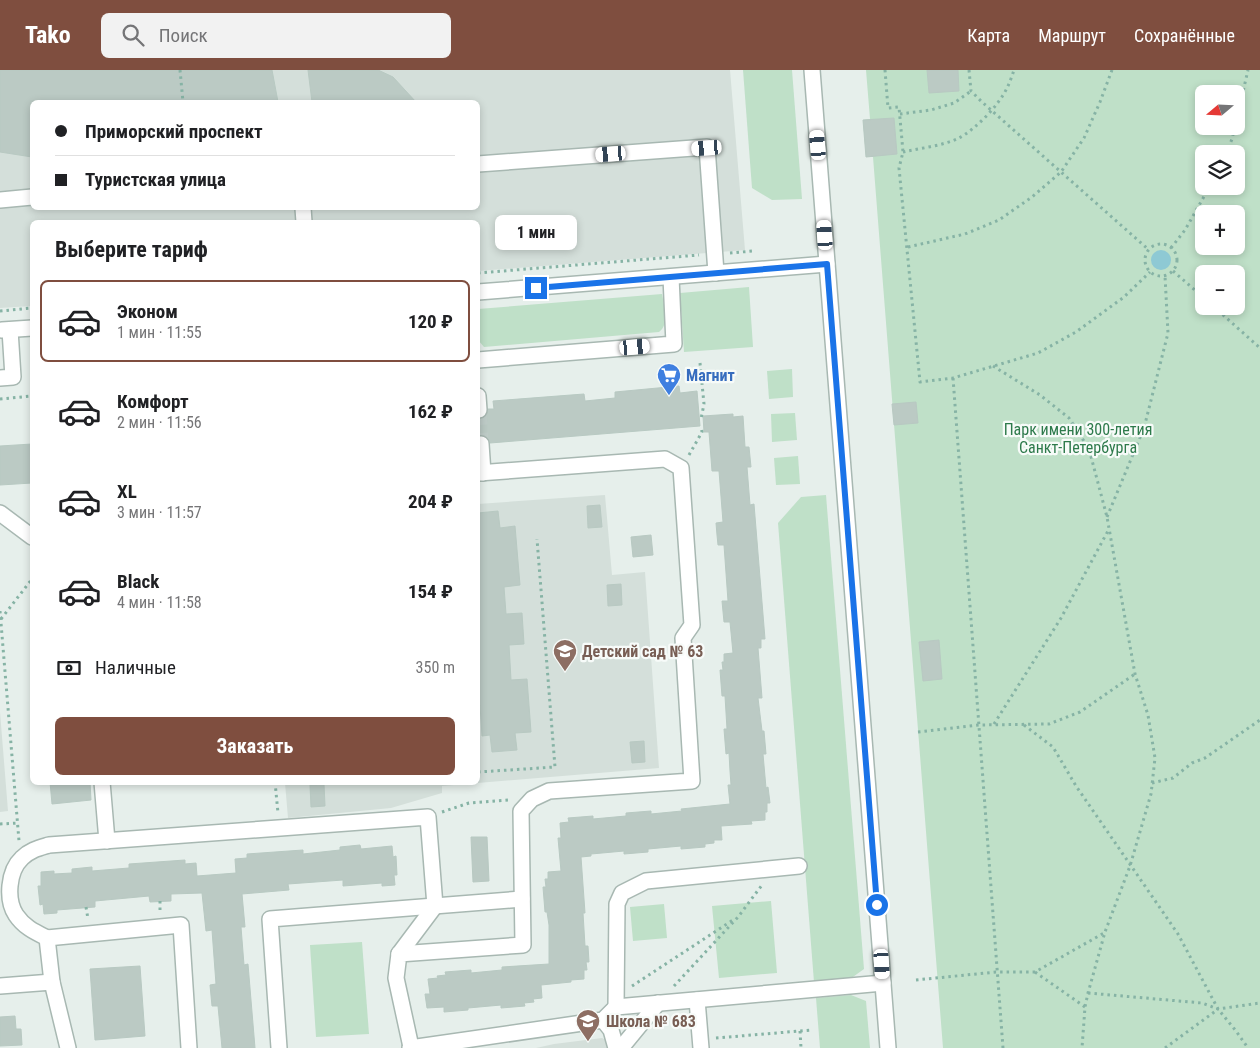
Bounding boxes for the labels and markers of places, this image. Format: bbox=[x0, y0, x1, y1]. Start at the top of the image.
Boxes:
supermarket icon: Магнит bbox=[656, 362, 682, 396]
place label: Магнит bbox=[686, 366, 735, 385]
school or university icon: Детский сад № 63 bbox=[552, 638, 578, 672]
place label: Детский сад № 63 bbox=[582, 642, 703, 661]
school or university icon: Школа № 683 bbox=[575, 1008, 601, 1042]
place label: Школа № 683 bbox=[606, 1012, 696, 1031]

